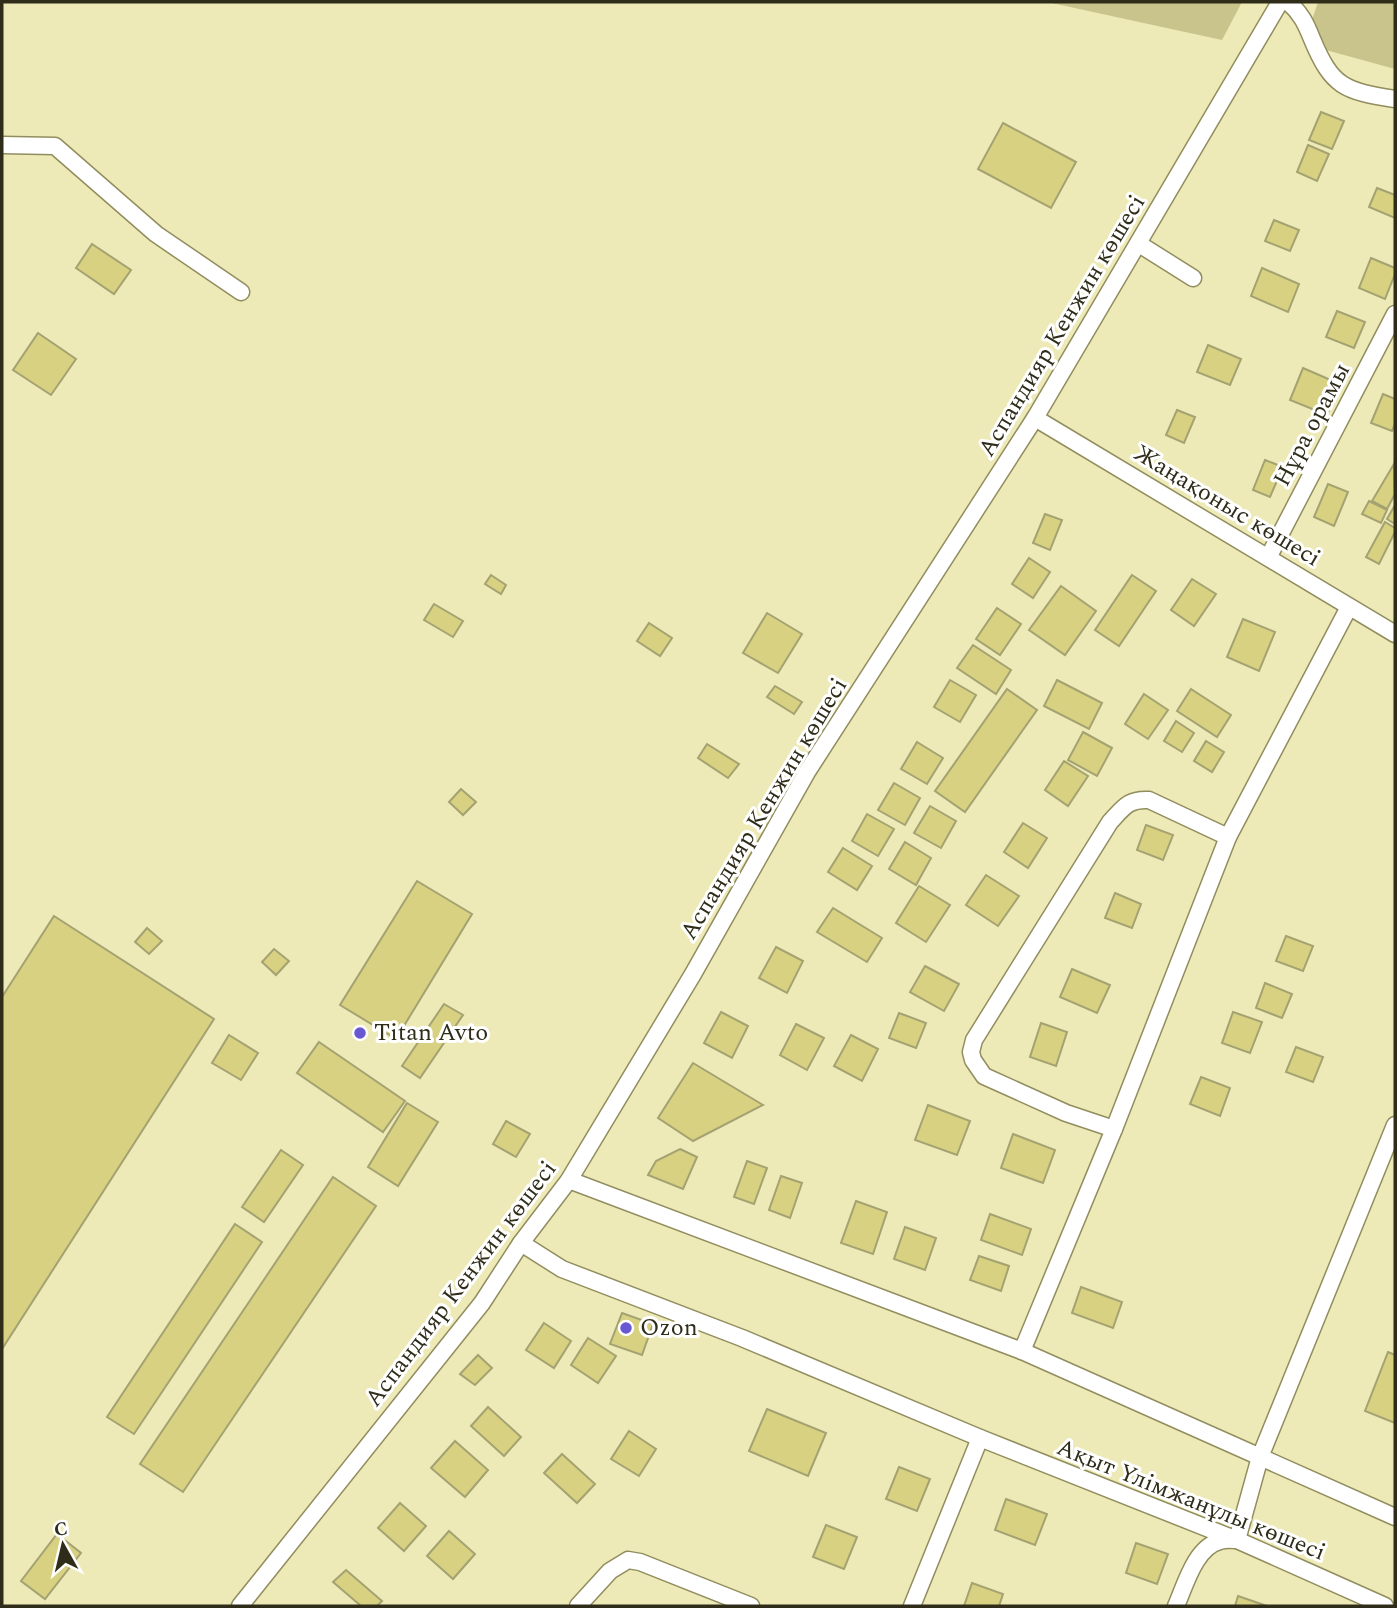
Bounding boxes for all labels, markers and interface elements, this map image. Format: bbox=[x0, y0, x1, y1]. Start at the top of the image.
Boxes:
street label: Аспандияр Кенжин көшесі bbox=[969, 188, 1155, 464]
street label: Нұра орамы bbox=[1264, 357, 1360, 493]
street label: Жаңақоныс көшесі bbox=[1127, 436, 1327, 576]
street label: Аспандияр Кенжин көшесі bbox=[671, 671, 857, 947]
place label: Titan Avto bbox=[374, 1015, 488, 1051]
marker: Titan Avto bbox=[352, 1025, 368, 1041]
street label: Аспандияр Кенжин көшесі bbox=[356, 1153, 566, 1415]
place label: Ozon bbox=[640, 1310, 698, 1346]
marker: Ozon bbox=[618, 1320, 634, 1336]
street label: Ақыт Үлімжанұлы көшесі bbox=[1051, 1430, 1331, 1570]
north arrow bbox=[28, 1510, 98, 1580]
text: С bbox=[52, 1514, 70, 1545]

